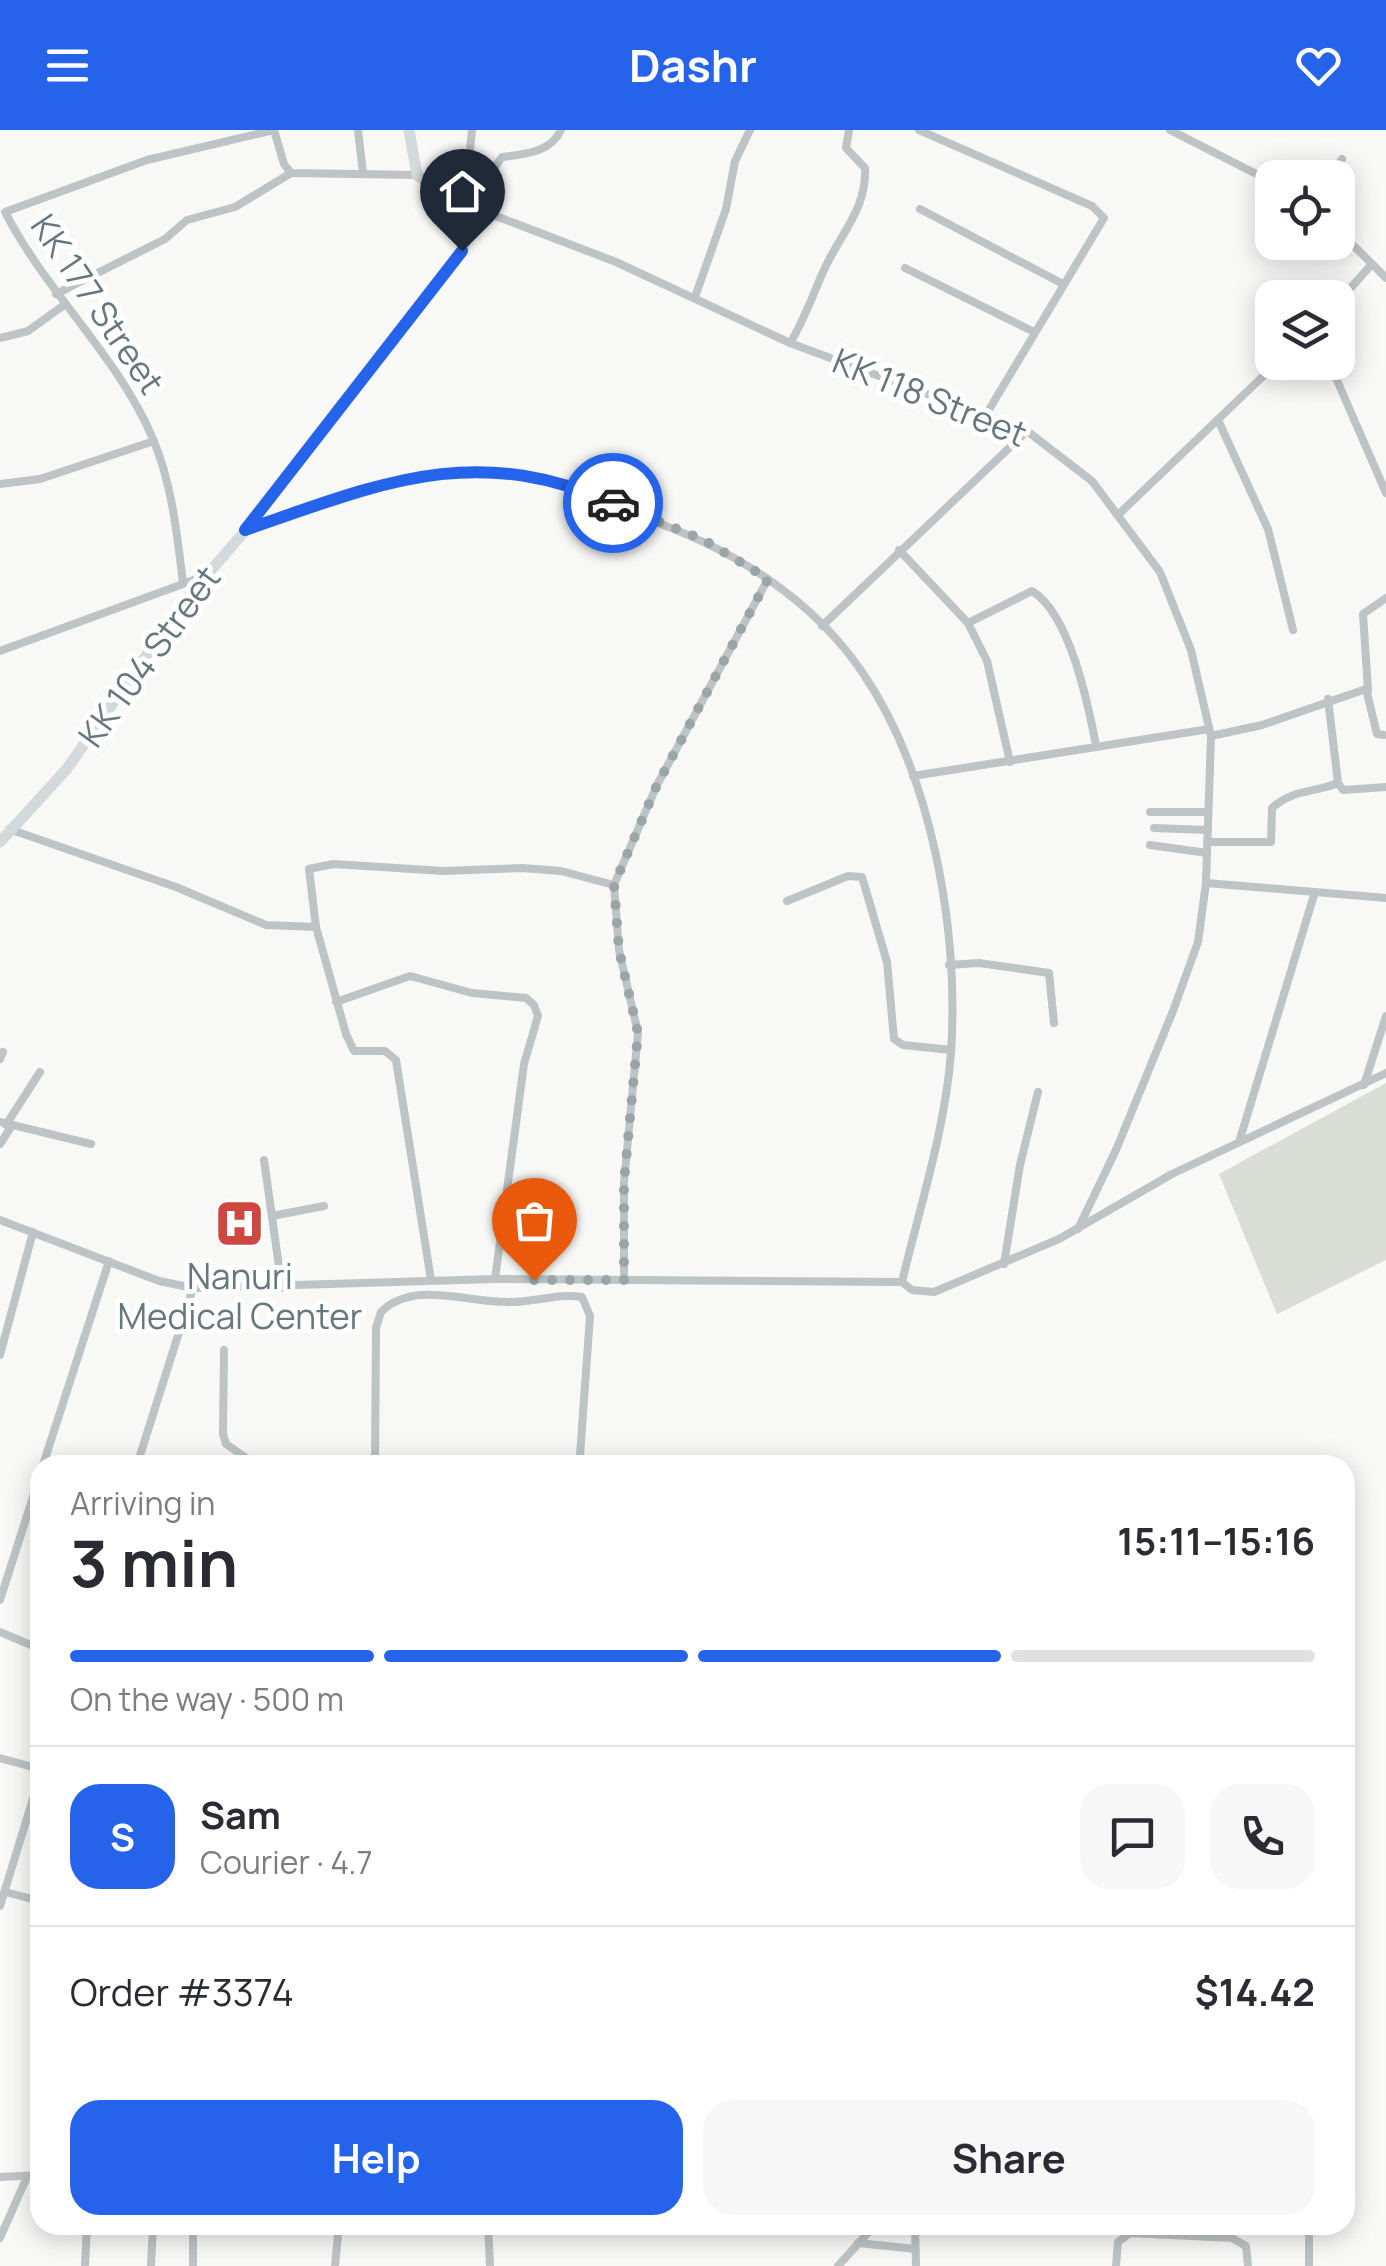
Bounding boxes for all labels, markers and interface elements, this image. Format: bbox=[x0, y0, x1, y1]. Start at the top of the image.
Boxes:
text: Dashr bbox=[629, 34, 757, 96]
icon: menu bbox=[40, 38, 95, 93]
icon: heart bbox=[1291, 38, 1346, 93]
pin bbox=[420, 149, 505, 252]
map controls bbox=[1255, 160, 1355, 380]
button: locate bbox=[1255, 160, 1355, 260]
icon: home bbox=[435, 164, 490, 219]
street label: KK 177 Street bbox=[20, 205, 176, 403]
button: layers bbox=[1255, 280, 1355, 380]
street label: KK 118 Street bbox=[826, 336, 1034, 458]
courier bbox=[563, 453, 663, 553]
icon: car bbox=[586, 476, 641, 531]
street label: KK 104 Street bbox=[67, 556, 231, 756]
pin bbox=[492, 1178, 577, 1281]
icon: bag bbox=[507, 1193, 562, 1248]
hospital icon: Nanuri Medical Center bbox=[214, 1198, 266, 1250]
place label: Nanuri Medical Center bbox=[118, 1252, 362, 1340]
text: Arriving in bbox=[70, 1481, 215, 1525]
text: 15:11–15:16 bbox=[1117, 1514, 1315, 1566]
text: 3 min bbox=[70, 1518, 238, 1607]
text: On the way · 500 m bbox=[70, 1677, 344, 1721]
button: chat bbox=[1080, 1784, 1185, 1889]
button: phone bbox=[1210, 1784, 1315, 1889]
text: Sam bbox=[200, 1788, 281, 1840]
text: S bbox=[110, 1810, 135, 1862]
text: Courier · 4.7 bbox=[200, 1840, 373, 1884]
text: Order #3374 bbox=[70, 1965, 294, 2017]
text: $14.42 bbox=[1195, 1965, 1315, 2017]
button: Help bbox=[70, 2100, 683, 2215]
button: Share bbox=[703, 2100, 1315, 2215]

